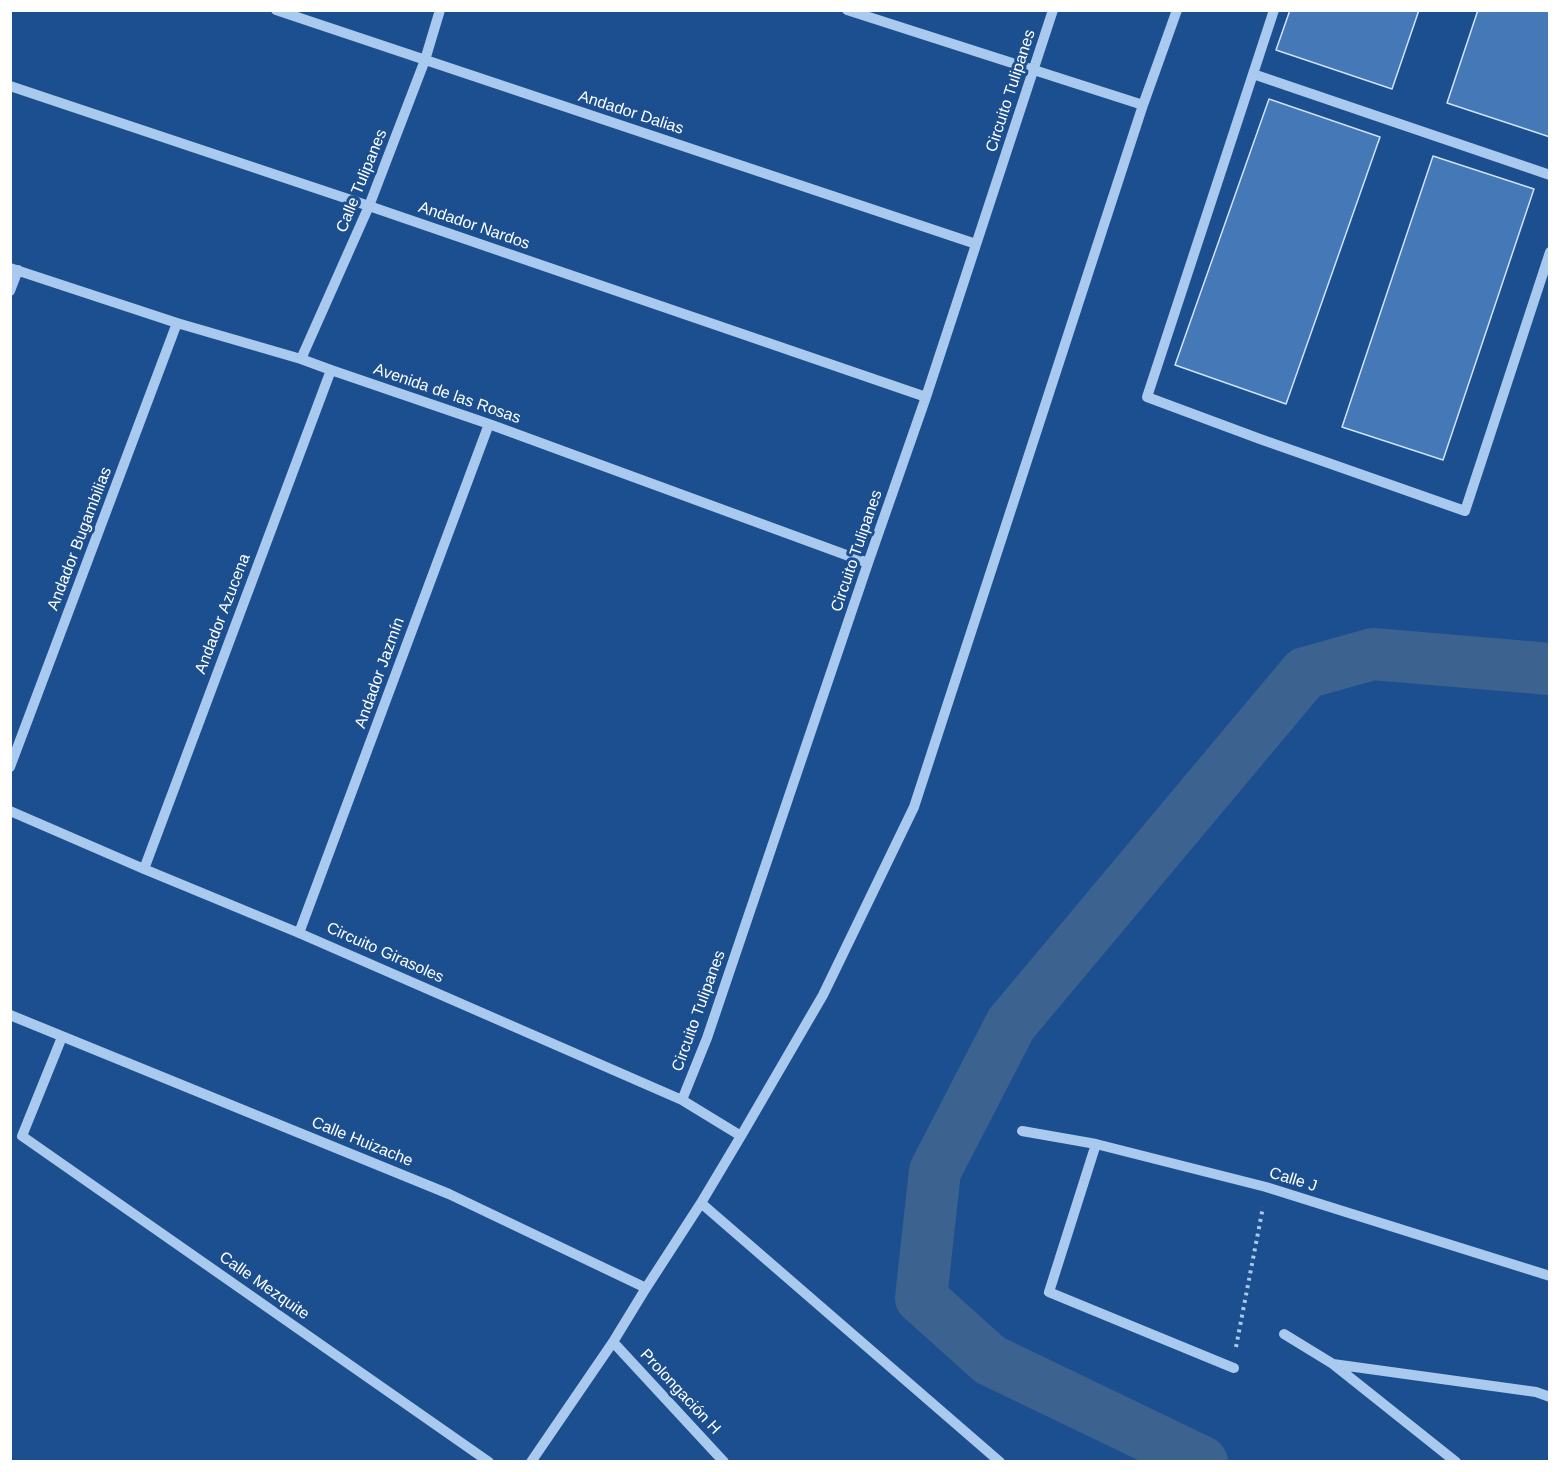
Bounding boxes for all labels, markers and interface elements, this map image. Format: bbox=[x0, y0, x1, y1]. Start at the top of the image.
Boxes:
street label: Circuito Tulipanes bbox=[982, 27, 1040, 155]
street label: Andador Dalias bbox=[576, 87, 686, 139]
street label: Calle Tulipanes bbox=[333, 127, 391, 235]
street label: Andador Nardos bbox=[416, 198, 532, 254]
street label: Avenida de las Rosas bbox=[371, 360, 523, 428]
street label: Andador Bugambilias bbox=[44, 465, 116, 613]
street label: Circuito Tulipanes bbox=[827, 488, 887, 614]
street label: Andador Azucena bbox=[191, 551, 255, 677]
street label: Andador Jazmín bbox=[351, 615, 409, 731]
street label: Circuito Girasoles bbox=[323, 919, 447, 987]
street label: Circuito Tulipanes bbox=[668, 948, 730, 1074]
street label: Calle Huizache bbox=[309, 1113, 415, 1171]
street label: Calle J bbox=[1267, 1164, 1319, 1196]
street label: Calle Mezquite bbox=[215, 1248, 313, 1324]
street label: Prolongación H bbox=[636, 1345, 724, 1439]

